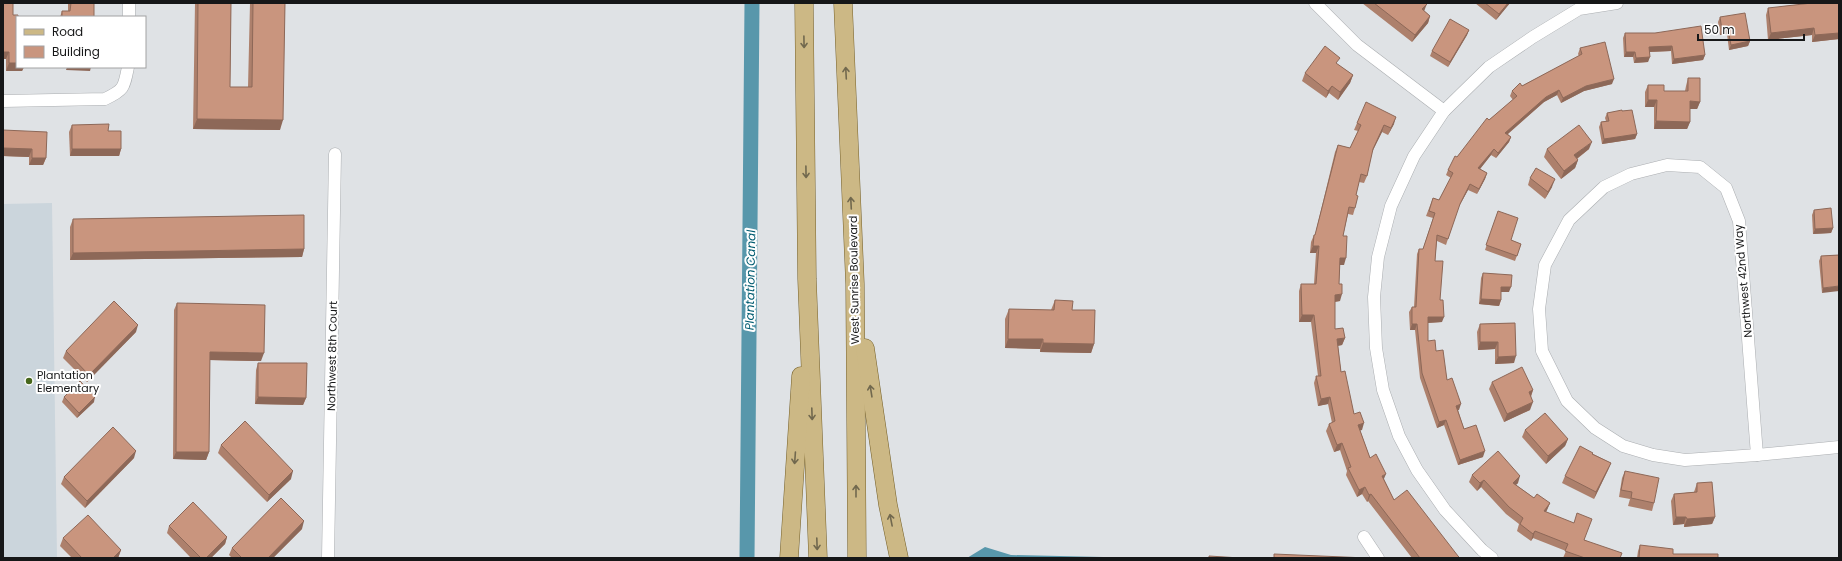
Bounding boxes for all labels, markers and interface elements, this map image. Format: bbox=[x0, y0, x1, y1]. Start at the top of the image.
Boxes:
legend bbox=[16, 16, 146, 68]
scale bar bbox=[1698, 16, 1804, 42]
text: 50 m bbox=[1704, 21, 1735, 38]
text: Road bbox=[52, 23, 83, 40]
one-way arrow bbox=[800, 35, 808, 48]
text: Building bbox=[52, 43, 100, 60]
one-way arrow bbox=[842, 67, 849, 80]
one-way arrow bbox=[802, 165, 810, 178]
one-way arrow bbox=[848, 197, 855, 210]
street label: West Sunrise Boulevard bbox=[845, 216, 863, 344]
street label: Northwest 42nd Way bbox=[1730, 223, 1756, 338]
water label: Plantation Canal bbox=[741, 230, 759, 330]
street label: Northwest 8th Court bbox=[323, 301, 341, 411]
place label: Plantation Elementary bbox=[37, 367, 100, 396]
marker: Plantation Elementary bbox=[24, 376, 34, 386]
one-way arrow bbox=[867, 385, 875, 398]
one-way arrow bbox=[808, 407, 816, 420]
one-way arrow bbox=[792, 451, 799, 464]
one-way arrow bbox=[852, 485, 860, 498]
one-way arrow bbox=[887, 514, 895, 527]
one-way arrow bbox=[813, 537, 821, 550]

